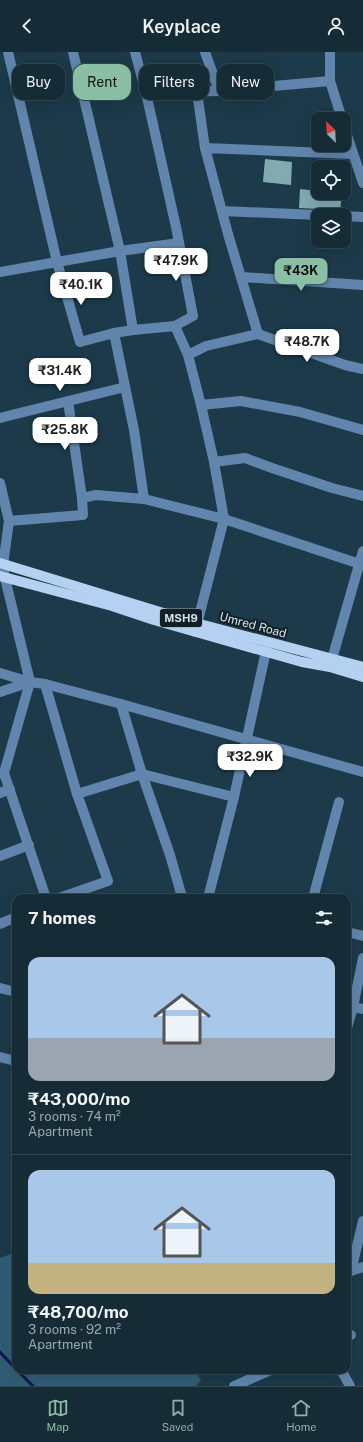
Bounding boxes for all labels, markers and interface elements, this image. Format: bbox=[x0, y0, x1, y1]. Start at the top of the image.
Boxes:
icon: back bbox=[16, 15, 38, 37]
icon: person bbox=[325, 15, 347, 37]
text: Keyplace bbox=[142, 16, 221, 37]
chip: Buy bbox=[12, 64, 65, 100]
chip: Rent bbox=[73, 64, 131, 100]
chip: Filters bbox=[139, 64, 209, 100]
chip: New bbox=[217, 64, 274, 100]
north arrow bbox=[311, 112, 351, 152]
map controls bbox=[311, 112, 351, 248]
button: locate bbox=[311, 160, 351, 200]
button: layers bbox=[311, 208, 351, 248]
pin: ₹47.9K bbox=[143, 248, 209, 282]
text: ₹47.9K bbox=[154, 253, 198, 268]
pin: ₹43K bbox=[277, 258, 325, 292]
text: ₹43K bbox=[284, 263, 318, 278]
pin: ₹40.1K bbox=[48, 272, 114, 306]
text: ₹40.1K bbox=[59, 277, 103, 292]
pin: ₹48.7K bbox=[274, 329, 340, 363]
text: ₹48.7K bbox=[284, 334, 330, 349]
pin: ₹31.4K bbox=[27, 358, 93, 392]
text: ₹31.4K bbox=[38, 363, 82, 378]
pin: ₹25.8K bbox=[32, 417, 98, 451]
text: ₹25.8K bbox=[42, 422, 88, 437]
road number: MSH9 bbox=[160, 609, 202, 627]
street label: Umred Road bbox=[218, 609, 288, 641]
pin: ₹32.9K bbox=[217, 744, 283, 778]
text: ₹32.9K bbox=[227, 749, 273, 764]
icon: filters bbox=[313, 907, 335, 929]
text: 7 homes bbox=[28, 908, 96, 928]
icon: home bbox=[146, 983, 218, 1055]
text: ₹43,000/mo bbox=[28, 1089, 130, 1109]
text: 3 rooms · 74 m² bbox=[28, 1109, 121, 1124]
text: Apartment bbox=[28, 1124, 93, 1139]
icon: home bbox=[146, 1196, 218, 1268]
text: ₹48,700/mo bbox=[28, 1302, 129, 1322]
text: 3 rooms · 92 m² bbox=[28, 1322, 121, 1337]
text: Apartment bbox=[28, 1337, 93, 1352]
tab: Map bbox=[46, 1397, 69, 1433]
tab: Saved bbox=[162, 1397, 193, 1433]
tab: Home bbox=[286, 1397, 317, 1433]

